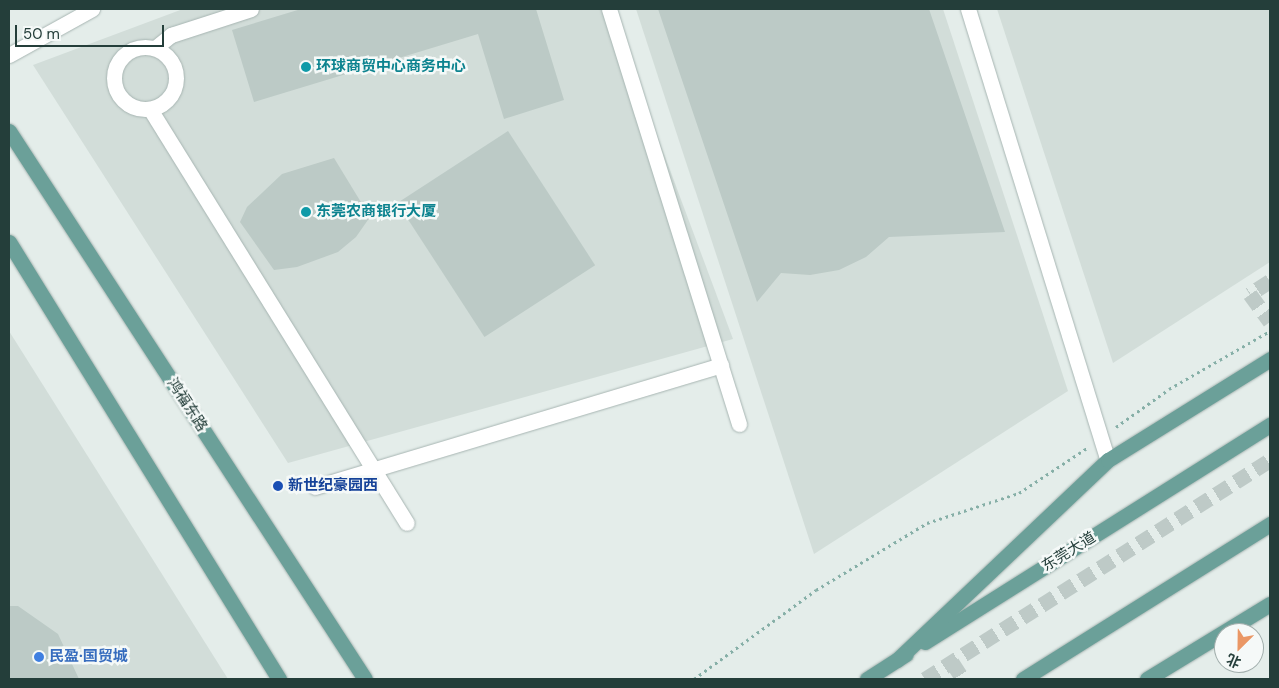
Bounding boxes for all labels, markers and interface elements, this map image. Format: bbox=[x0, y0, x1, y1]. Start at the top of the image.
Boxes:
scale bar bbox=[18, 15, 166, 47]
text: 50 m bbox=[23, 24, 60, 44]
place label: 环球商贸中心商务中心 bbox=[316, 58, 466, 76]
marker: 环球商贸中心商务中心 bbox=[300, 61, 312, 73]
place label: 东莞农商银行大厦 bbox=[316, 203, 436, 221]
marker: 东莞农商银行大厦 bbox=[300, 206, 312, 218]
street label: 鸿福东路 bbox=[163, 375, 211, 435]
place label: 新世纪豪园西 bbox=[288, 477, 378, 495]
marker: 新世纪豪园西 bbox=[272, 480, 284, 492]
street label: 东莞大道 bbox=[1039, 528, 1099, 576]
north arrow bbox=[1214, 623, 1264, 673]
place label: 民盈·国贸城 bbox=[49, 648, 128, 666]
text: 北 bbox=[1224, 650, 1243, 672]
marker: 民盈·国贸城 bbox=[33, 651, 45, 663]

